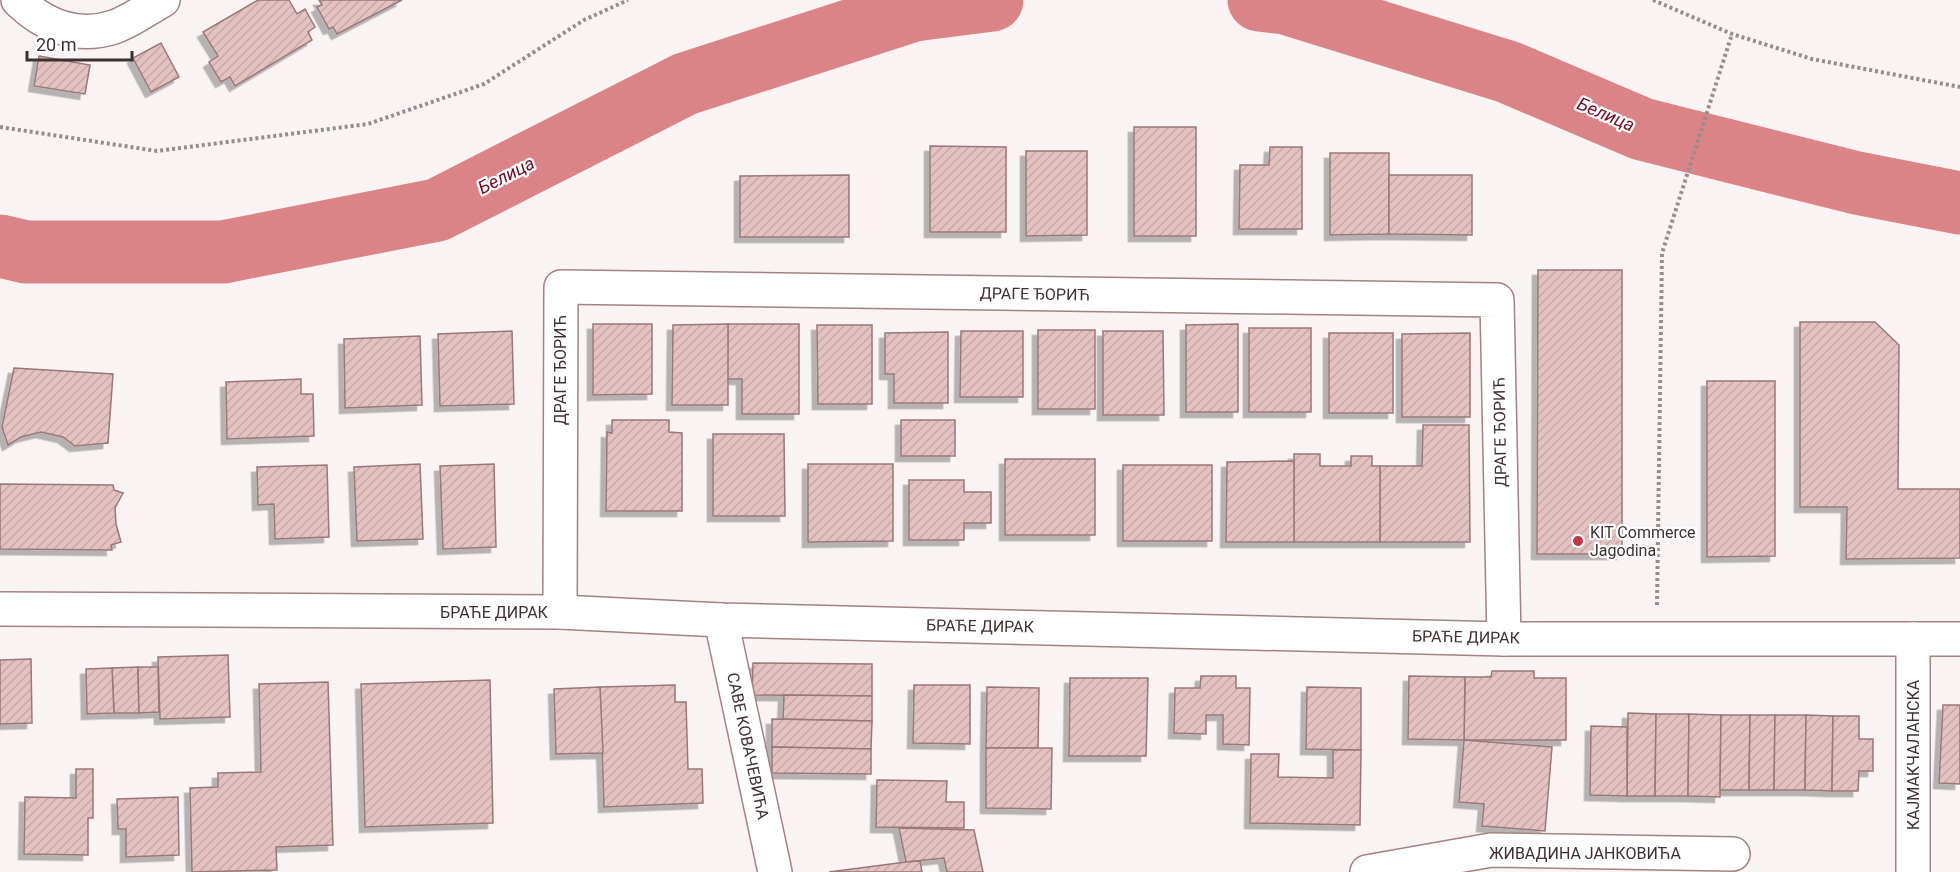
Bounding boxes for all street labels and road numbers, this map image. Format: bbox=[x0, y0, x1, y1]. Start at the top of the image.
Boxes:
street label: ДРАГЕ ЂОРИЋ bbox=[980, 284, 1090, 304]
street label: ДРАГЕ ЂОРИЋ bbox=[551, 315, 570, 425]
street label: ДРАГЕ ЂОРИЋ bbox=[1490, 377, 1510, 487]
street label: БРАЋЕ ДИРАК bbox=[440, 603, 549, 622]
street label: БРАЋЕ ДИРАК bbox=[926, 616, 1035, 636]
street label: БРАЋЕ ДИРАК bbox=[1412, 627, 1521, 647]
street label: САВЕ КОВАЧЕВИЋА bbox=[723, 671, 773, 822]
street label: КАЈМАКЧАЛАНСКА bbox=[1904, 679, 1923, 830]
street label: ЖИВАДИНА ЈАНКОВИЋА bbox=[1489, 844, 1682, 863]

